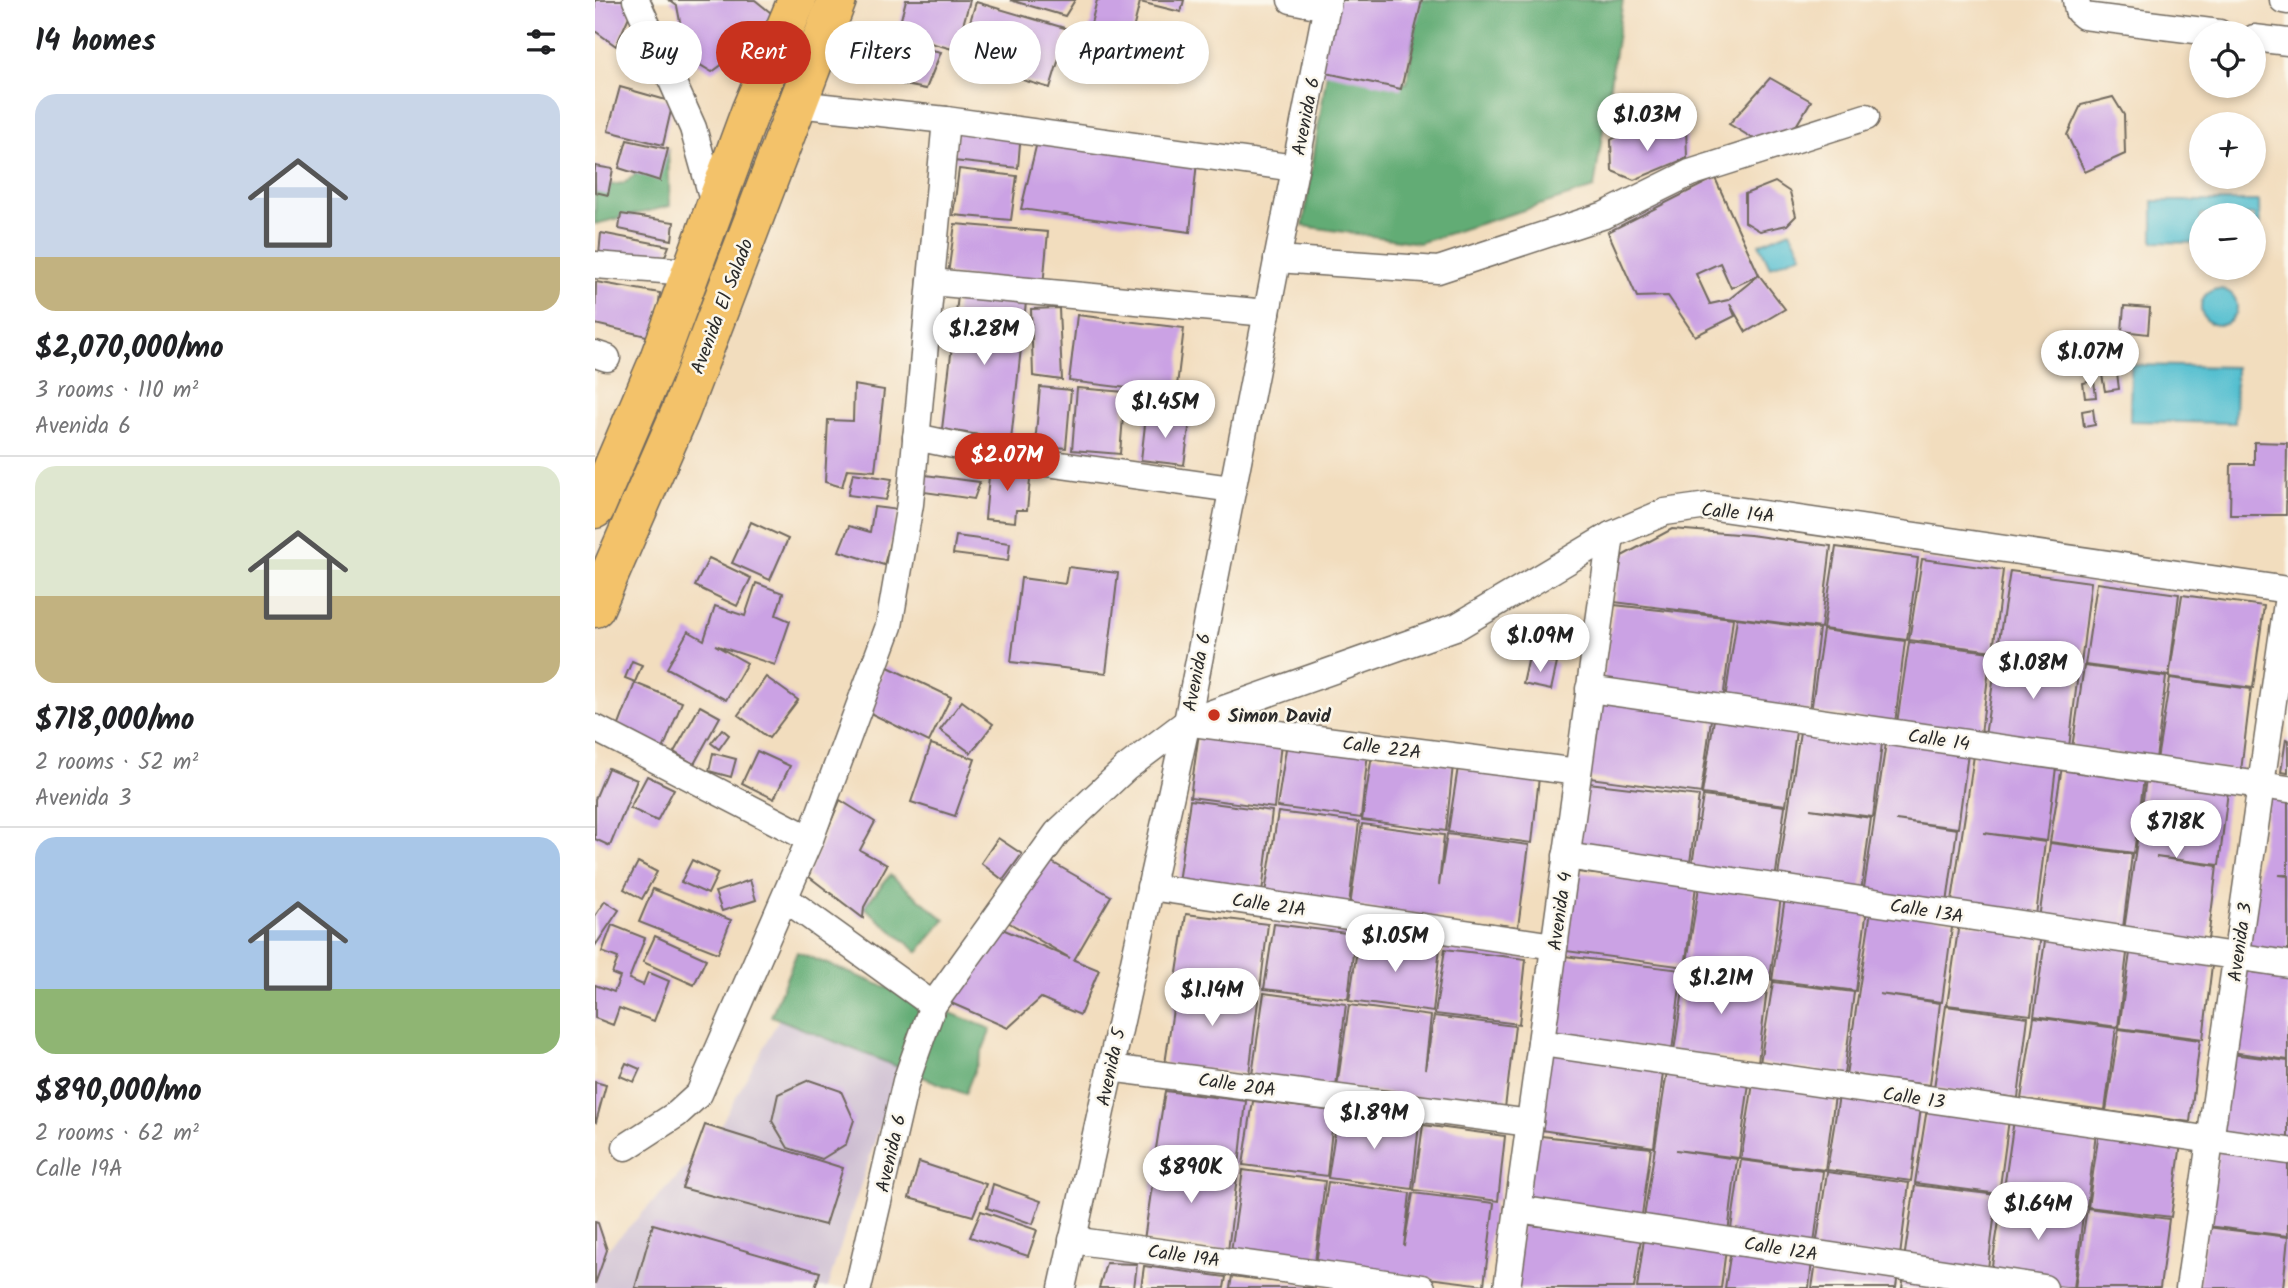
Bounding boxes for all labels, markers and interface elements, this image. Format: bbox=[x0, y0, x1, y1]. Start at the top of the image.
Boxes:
text: 14 homes bbox=[35, 18, 156, 66]
chip: Buy bbox=[616, 21, 702, 84]
chip: Rent bbox=[716, 21, 811, 84]
chip: Filters bbox=[825, 21, 935, 84]
chip: New bbox=[949, 21, 1041, 84]
chip: Apartment bbox=[1055, 21, 1209, 84]
map controls bbox=[2189, 21, 2266, 280]
button: locate bbox=[2189, 21, 2266, 98]
icon: filters bbox=[522, 23, 560, 61]
street label: Avenida 6 bbox=[1285, 75, 1329, 158]
pin: $1.03M bbox=[1590, 94, 1704, 153]
text: $1.03M bbox=[1613, 98, 1681, 134]
button: + bbox=[2189, 112, 2266, 189]
icon: home bbox=[235, 140, 361, 266]
button: − bbox=[2189, 203, 2266, 280]
street label: Avenida El Salado bbox=[683, 235, 762, 379]
pin: $1.28M bbox=[927, 308, 1041, 367]
text: $1.28M bbox=[949, 312, 1019, 348]
text: $2,070,000/mo bbox=[35, 325, 224, 373]
pin: $1.07M bbox=[2033, 330, 2147, 390]
text: $1.07M bbox=[2057, 335, 2123, 371]
text: 3 rooms · 110 m² bbox=[35, 373, 198, 409]
pin: $1.45M bbox=[1108, 380, 1222, 440]
text: $1.45M bbox=[1131, 385, 1199, 421]
text: Avenida 6 bbox=[35, 409, 131, 445]
pin: $2.07M bbox=[950, 434, 1064, 493]
text: $2.07M bbox=[971, 438, 1043, 474]
street label: Calle 14A bbox=[1700, 496, 1776, 532]
icon: home bbox=[235, 512, 361, 638]
pin: $1.09M bbox=[1483, 614, 1597, 674]
text: $1.09M bbox=[1507, 619, 1573, 655]
street label: Avenida 6 bbox=[1176, 631, 1220, 714]
pin: $1.08M bbox=[1976, 642, 2090, 701]
text: $1.08M bbox=[1999, 646, 2067, 682]
text: $718,000/mo bbox=[35, 697, 194, 745]
place label: Simon David bbox=[1228, 702, 1332, 732]
marker: Simon David bbox=[1206, 707, 1222, 723]
street label: Calle 14 bbox=[1906, 722, 1972, 760]
street label: Calle 22A bbox=[1341, 729, 1423, 769]
text: 2 rooms · 52 m² bbox=[35, 745, 198, 781]
text: Avenida 3 bbox=[35, 781, 131, 817]
pin: $718K bbox=[2127, 800, 2225, 860]
text: $718K bbox=[2147, 805, 2205, 841]
street label: Avenida 4 bbox=[1541, 870, 1581, 953]
icon: home bbox=[235, 883, 361, 1009]
street label: Calle 21A bbox=[1230, 886, 1308, 926]
street label: Calle 13A bbox=[1888, 891, 1966, 933]
street label: Avenida 3 bbox=[2221, 901, 2261, 984]
pin: $1.05M bbox=[1338, 914, 1452, 974]
text: $1.05M bbox=[1362, 919, 1428, 955]
pin: $1.21M bbox=[1664, 956, 1778, 1016]
text: $1.21M bbox=[1689, 961, 1753, 997]
pin: $1.14M bbox=[1155, 968, 1269, 1028]
text: $1.14M bbox=[1181, 973, 1243, 1009]
street label: Avenida 5 bbox=[1089, 1024, 1135, 1109]
street label: Calle 20A bbox=[1196, 1066, 1277, 1106]
text: $890,000/mo bbox=[35, 1068, 202, 1116]
street label: Calle 13 bbox=[1881, 1080, 1947, 1118]
pin: $1.89M bbox=[1317, 1092, 1431, 1151]
text: $1.89M bbox=[1340, 1096, 1408, 1132]
street label: Avenida 6 bbox=[868, 1111, 915, 1195]
text: 2 rooms · 62 m² bbox=[35, 1116, 199, 1152]
pin: $890K bbox=[1142, 1146, 1240, 1205]
text: $890K bbox=[1159, 1150, 1223, 1186]
text: Calle 19A bbox=[35, 1152, 123, 1188]
pin: $1.64M bbox=[1981, 1182, 2095, 1242]
text: $1.64M bbox=[2004, 1187, 2072, 1223]
street label: Calle 12A bbox=[1742, 1229, 1820, 1271]
street label: Calle 19A bbox=[1146, 1237, 1222, 1277]

